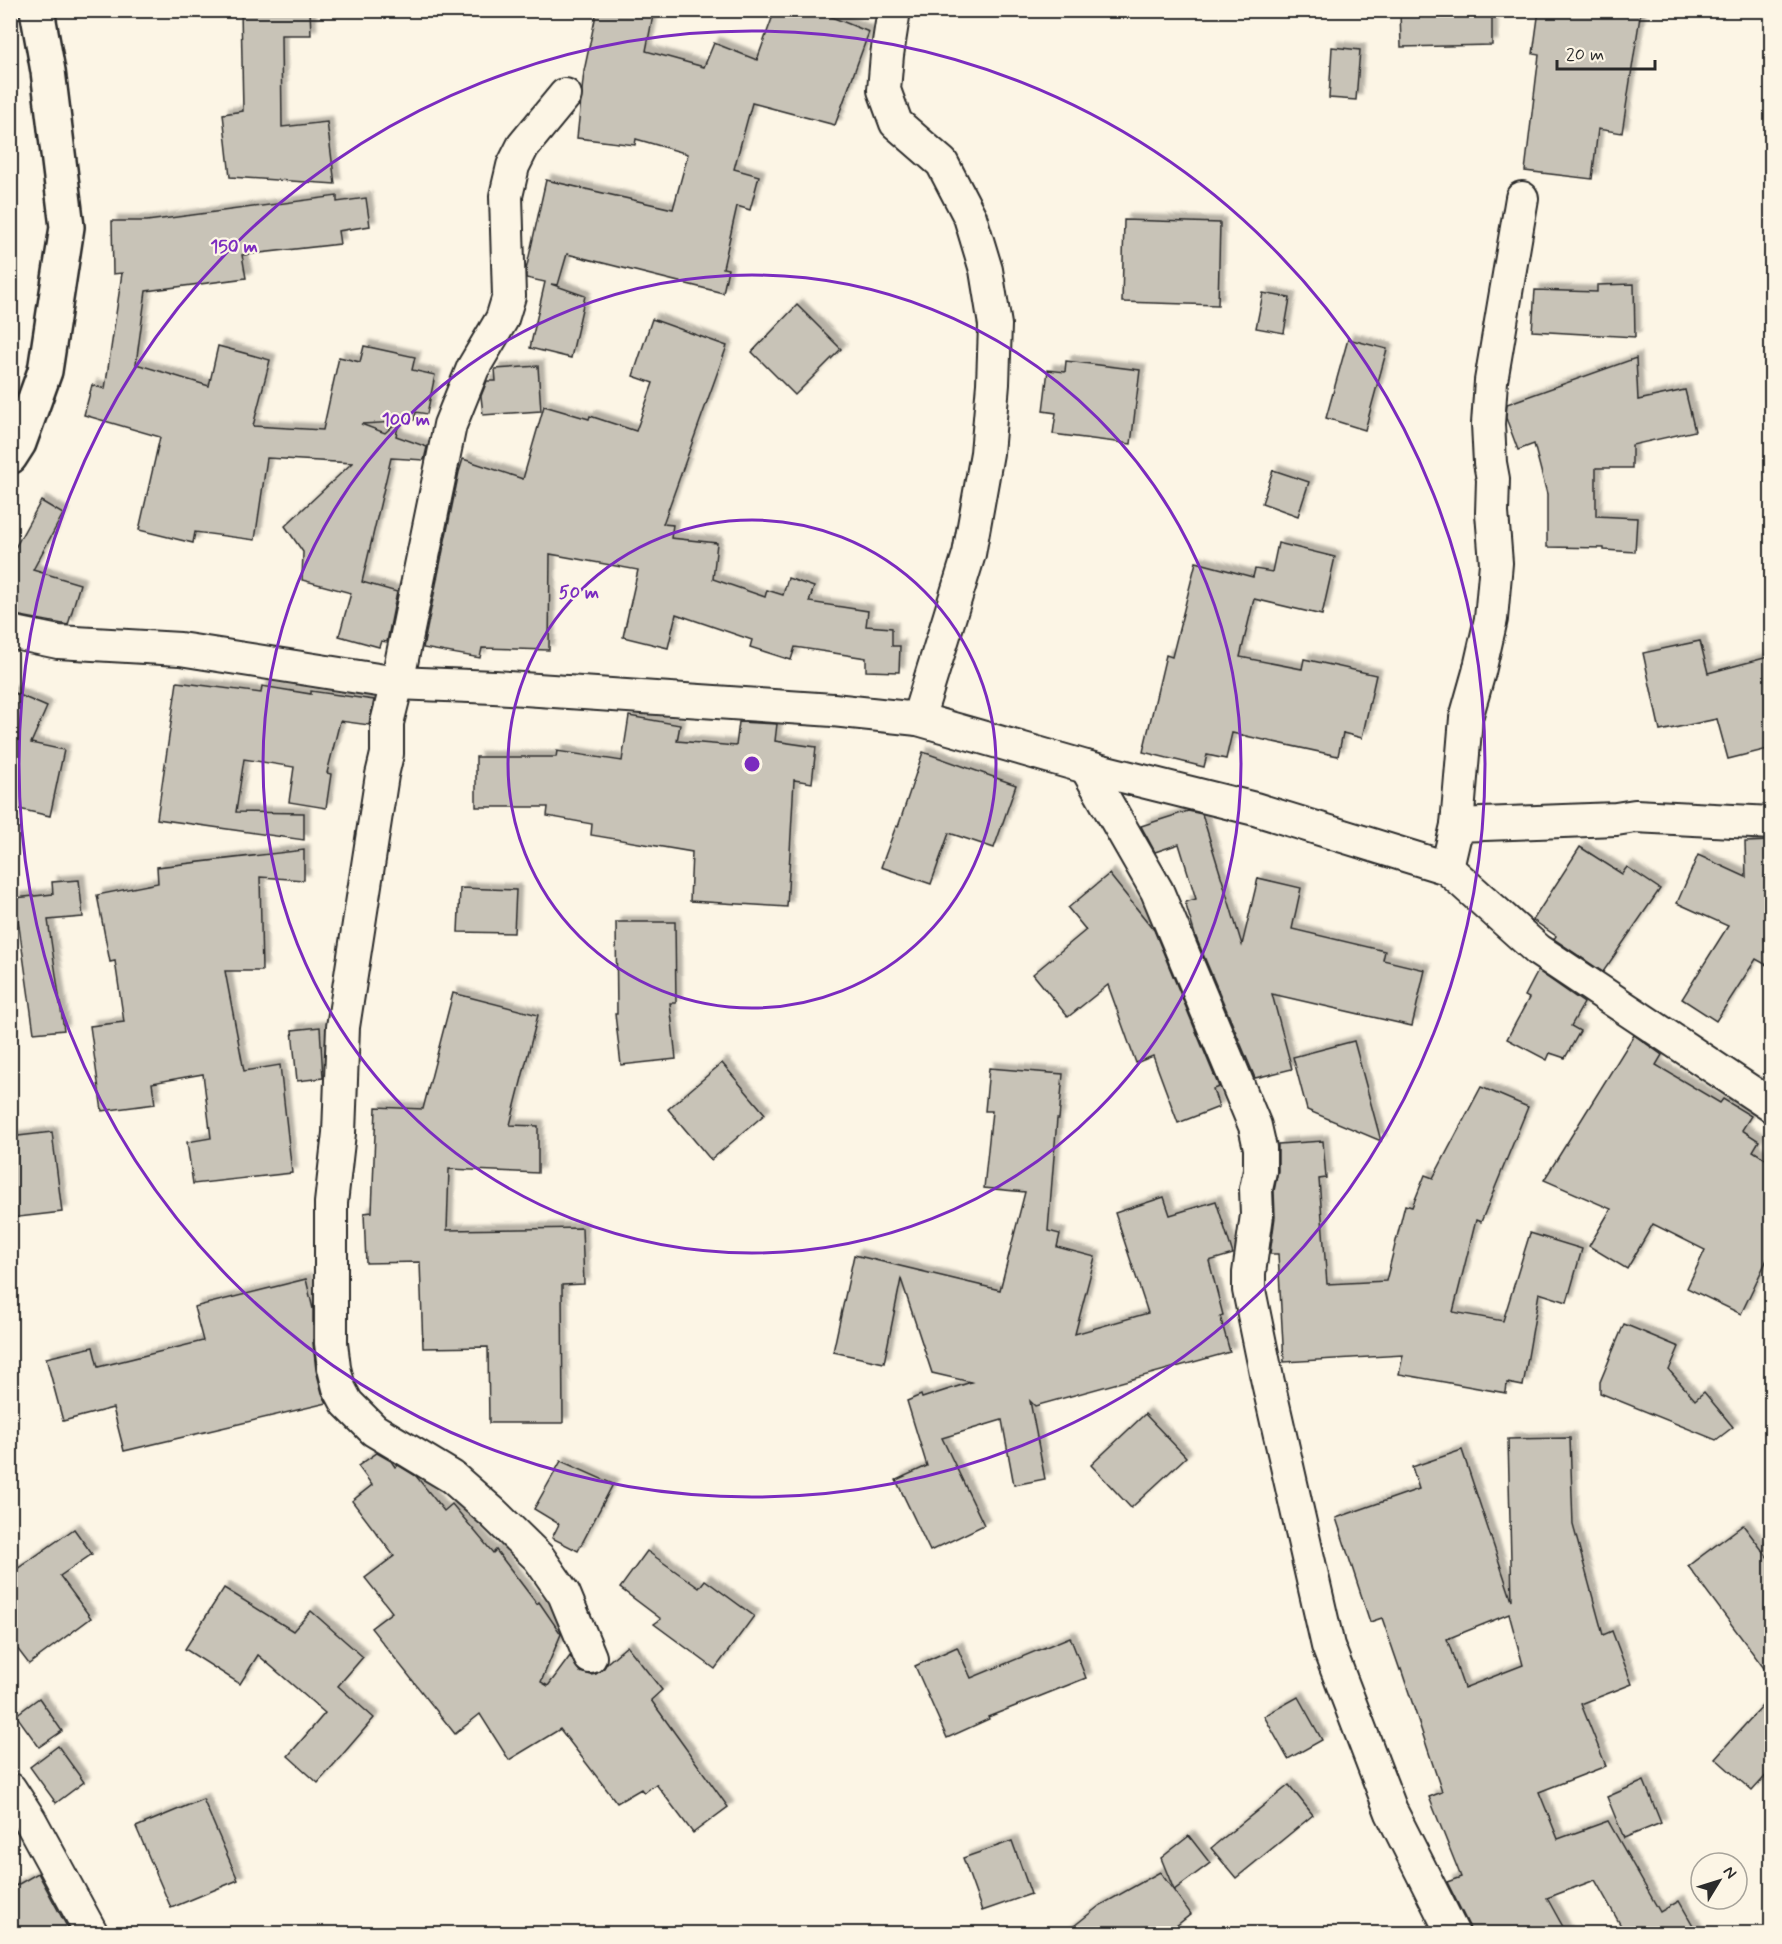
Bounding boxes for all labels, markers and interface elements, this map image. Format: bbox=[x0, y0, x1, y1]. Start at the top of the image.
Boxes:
scale bar bbox=[1557, 33, 1654, 71]
text: 20 m bbox=[1566, 43, 1604, 67]
text: 150 m bbox=[210, 235, 258, 259]
text: 100 m bbox=[382, 408, 430, 432]
text: 50 m bbox=[559, 581, 599, 605]
centre of rings bbox=[742, 754, 762, 774]
north arrow bbox=[1689, 1851, 1749, 1911]
text: N bbox=[1718, 1862, 1741, 1883]

